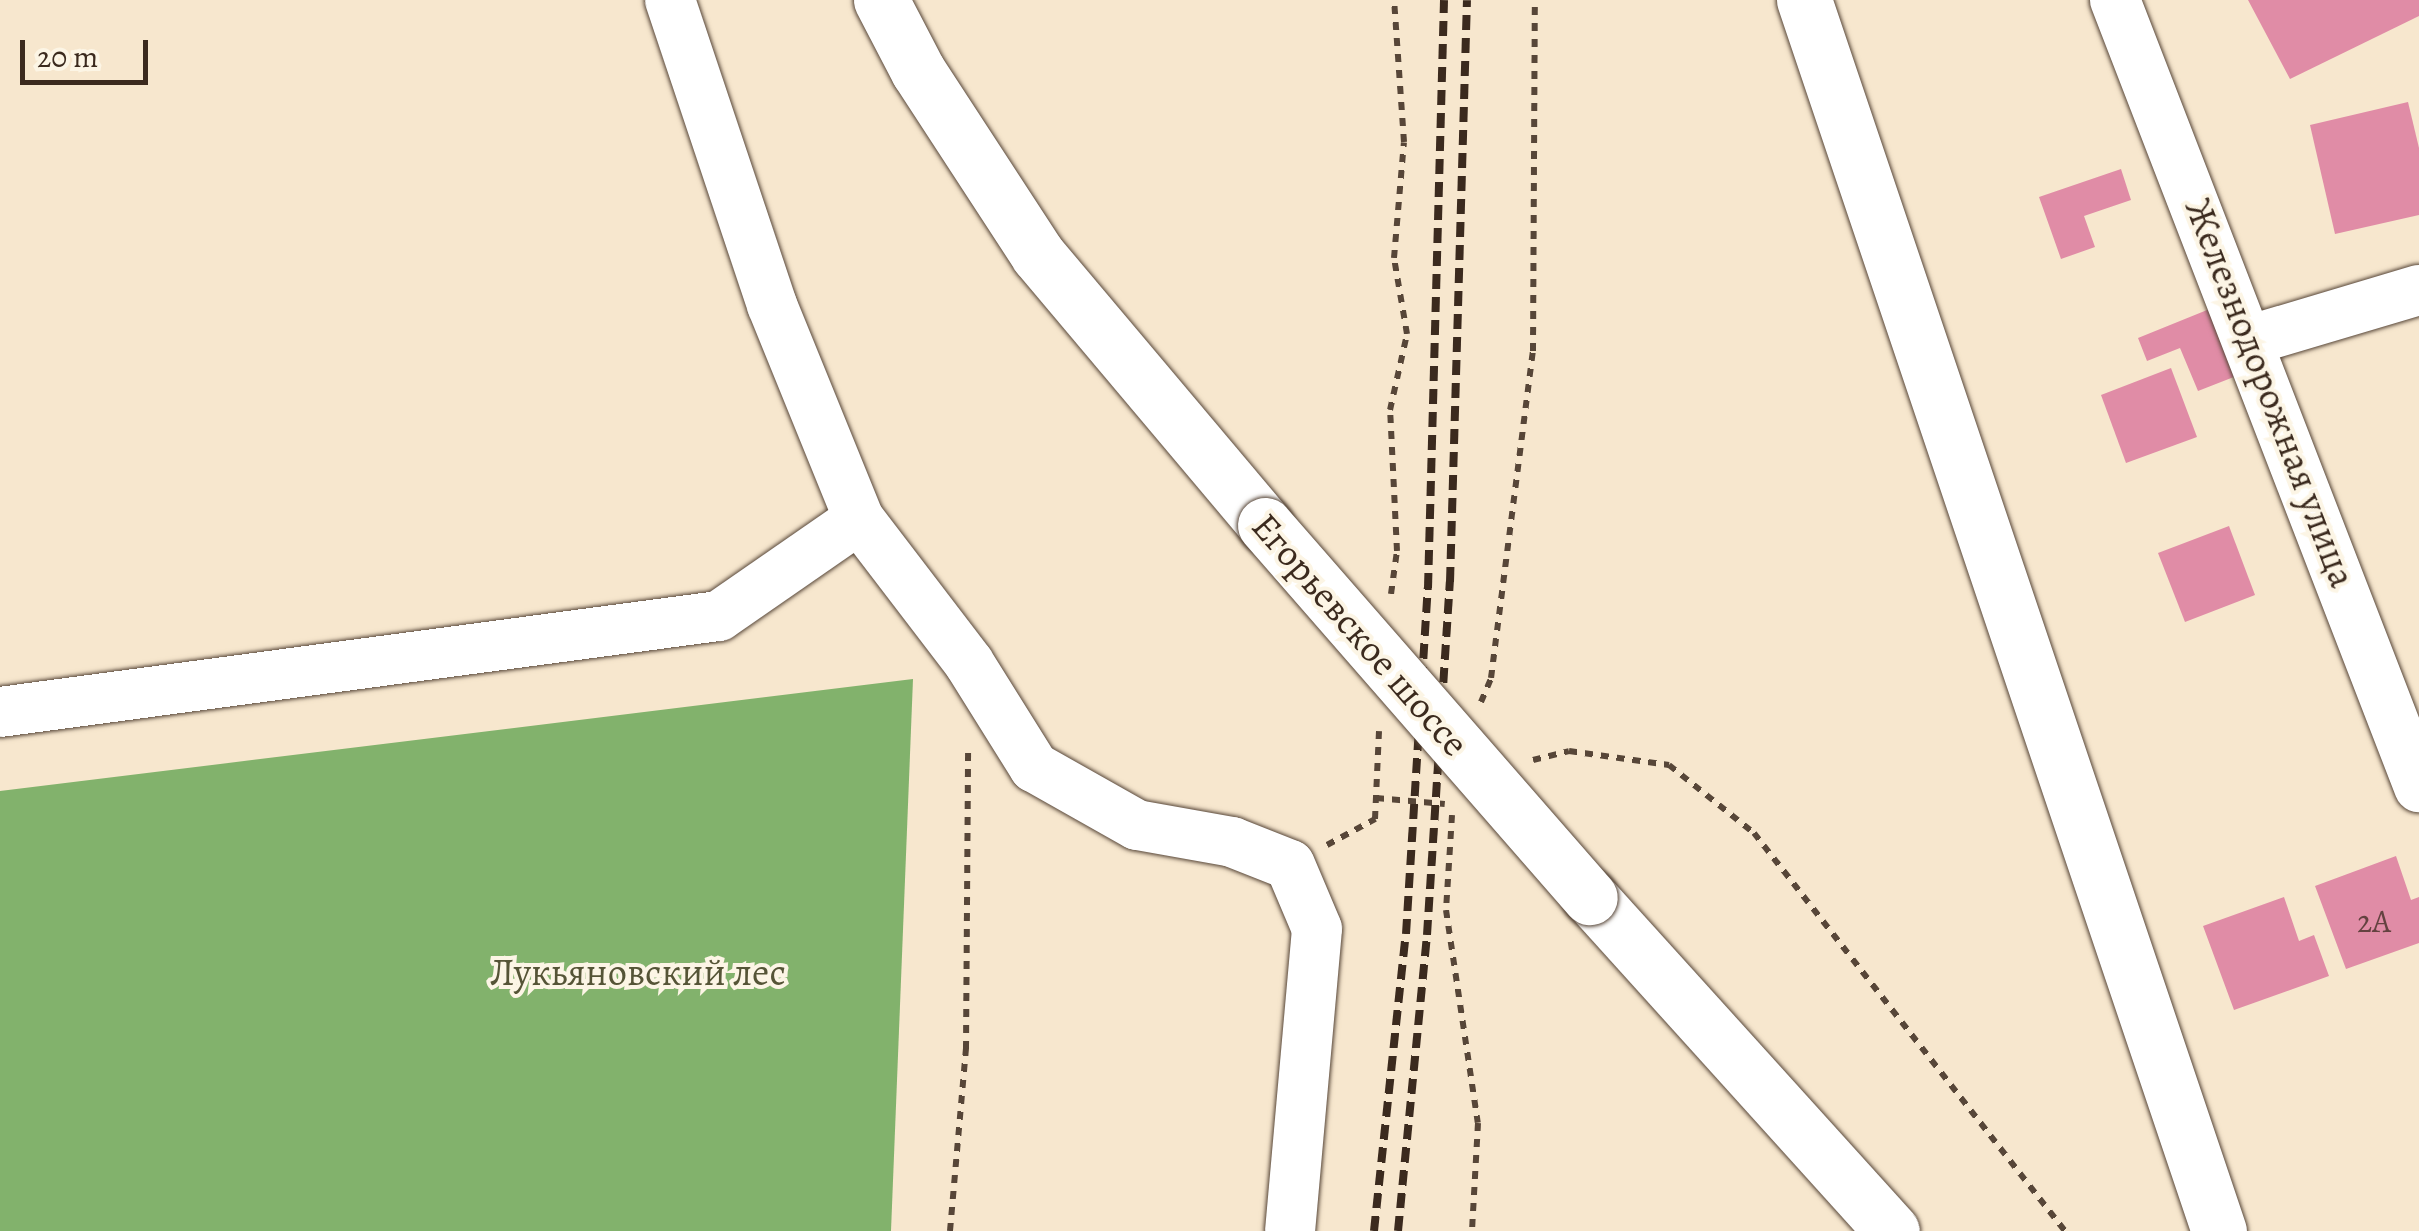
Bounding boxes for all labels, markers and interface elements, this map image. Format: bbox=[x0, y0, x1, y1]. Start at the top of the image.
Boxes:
scale bar bbox=[25, 20, 152, 82]
text: 20 m bbox=[37, 37, 98, 77]
street label: Железнодорожная улица bbox=[2175, 192, 2365, 594]
street label: Егорьевское шоссе bbox=[1242, 504, 1478, 766]
house number: 2А bbox=[2357, 902, 2391, 940]
park label: Лукьяновский лес bbox=[490, 950, 786, 996]

